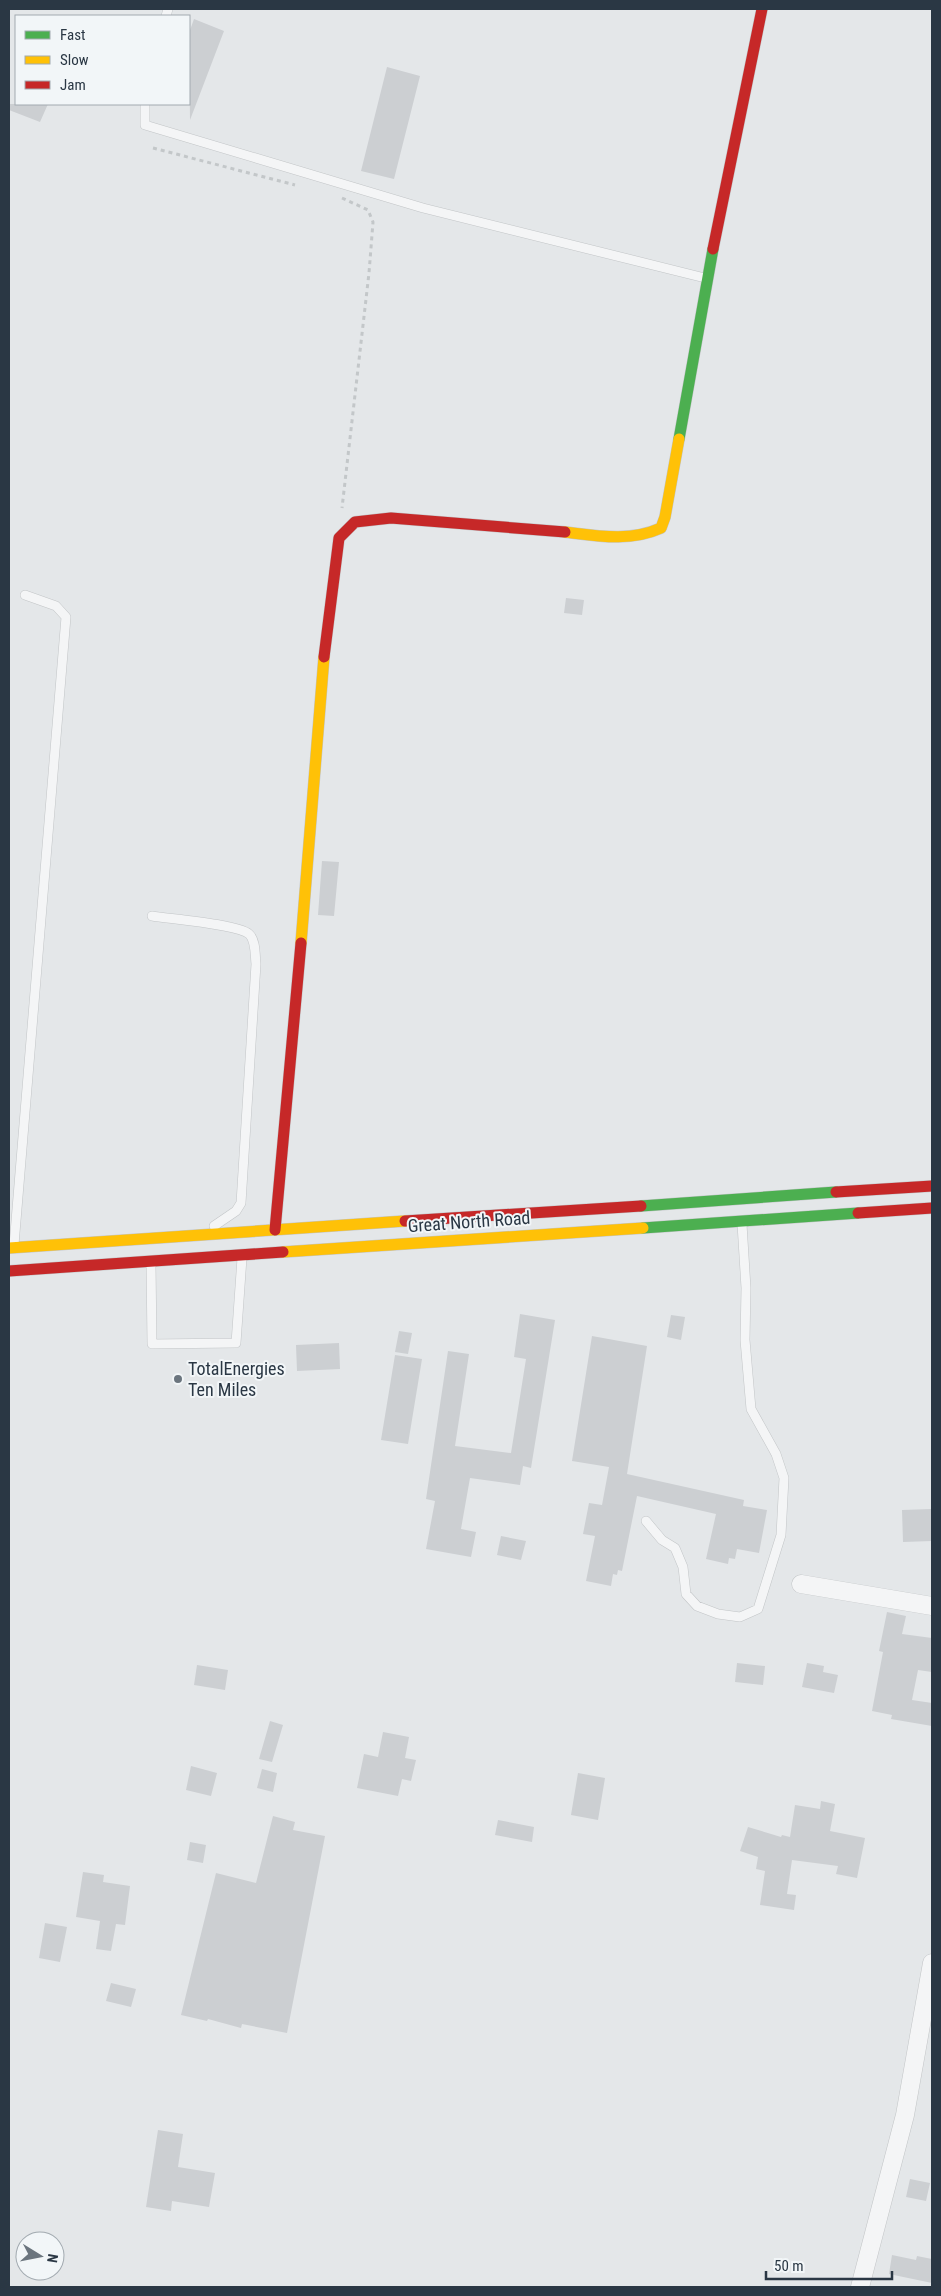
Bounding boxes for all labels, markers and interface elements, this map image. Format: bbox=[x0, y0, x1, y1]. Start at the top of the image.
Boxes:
legend bbox=[15, 15, 190, 105]
text: Fast bbox=[60, 26, 85, 44]
text: Slow bbox=[60, 51, 89, 69]
text: Jam bbox=[60, 76, 86, 94]
street label: Great North Road bbox=[407, 1207, 531, 1236]
place label: TotalEnergies Ten Miles bbox=[188, 1358, 285, 1400]
marker: TotalEnergies Ten Miles bbox=[172, 1373, 184, 1385]
north arrow bbox=[15, 2231, 65, 2281]
scale bar bbox=[766, 2248, 892, 2280]
text: N bbox=[44, 2253, 61, 2264]
text: 50 m bbox=[774, 2257, 804, 2275]

